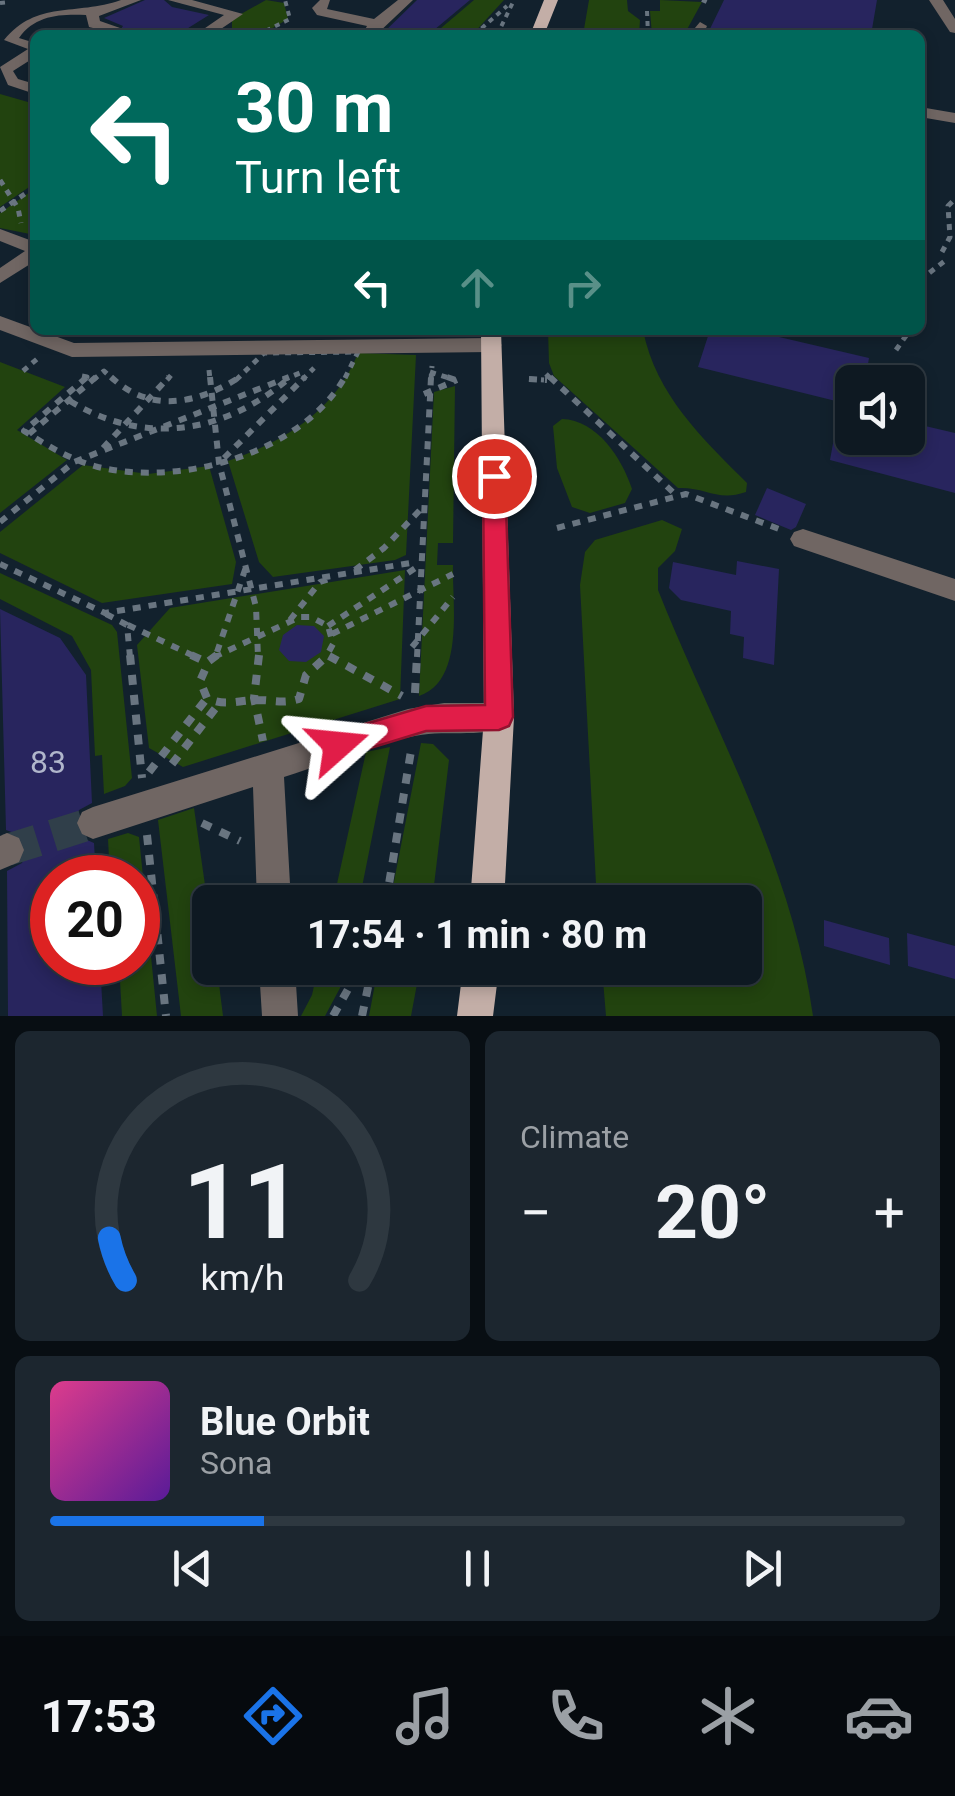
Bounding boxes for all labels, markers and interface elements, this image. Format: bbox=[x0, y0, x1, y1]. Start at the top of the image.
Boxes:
text: 30 m bbox=[235, 67, 393, 149]
icon: left bbox=[70, 70, 200, 200]
text: Turn left bbox=[235, 151, 401, 204]
icon: left bbox=[345, 260, 400, 315]
icon: ahead bbox=[450, 260, 505, 315]
icon: right bbox=[555, 260, 610, 315]
map controls bbox=[835, 365, 925, 455]
button: sound bbox=[835, 365, 925, 455]
pin bbox=[452, 434, 537, 519]
icon: arrive bbox=[467, 449, 522, 504]
position arrow bbox=[286, 693, 390, 797]
house number: 83 bbox=[30, 743, 66, 781]
speed limit sign: 20 bbox=[30, 855, 160, 985]
text: 17:54 · 1 min · 80 m bbox=[307, 913, 647, 957]
text: Climate bbox=[520, 1118, 629, 1156]
text: 11 bbox=[183, 1142, 302, 1263]
text: 20° bbox=[655, 1168, 770, 1256]
text: − bbox=[520, 1181, 551, 1245]
text: + bbox=[874, 1181, 905, 1245]
text: km/h bbox=[201, 1257, 284, 1299]
text: Blue Orbit bbox=[200, 1400, 370, 1444]
text: Sona bbox=[200, 1444, 272, 1482]
icon: previous bbox=[165, 1541, 220, 1596]
icon: pause bbox=[450, 1541, 505, 1596]
icon: next bbox=[735, 1541, 790, 1596]
icon: directions bbox=[238, 1681, 308, 1751]
icon: music bbox=[390, 1681, 460, 1751]
icon: phone bbox=[541, 1681, 611, 1751]
icon: climate bbox=[693, 1681, 763, 1751]
icon: car bbox=[844, 1681, 914, 1751]
text: 17:53 bbox=[41, 1690, 157, 1743]

